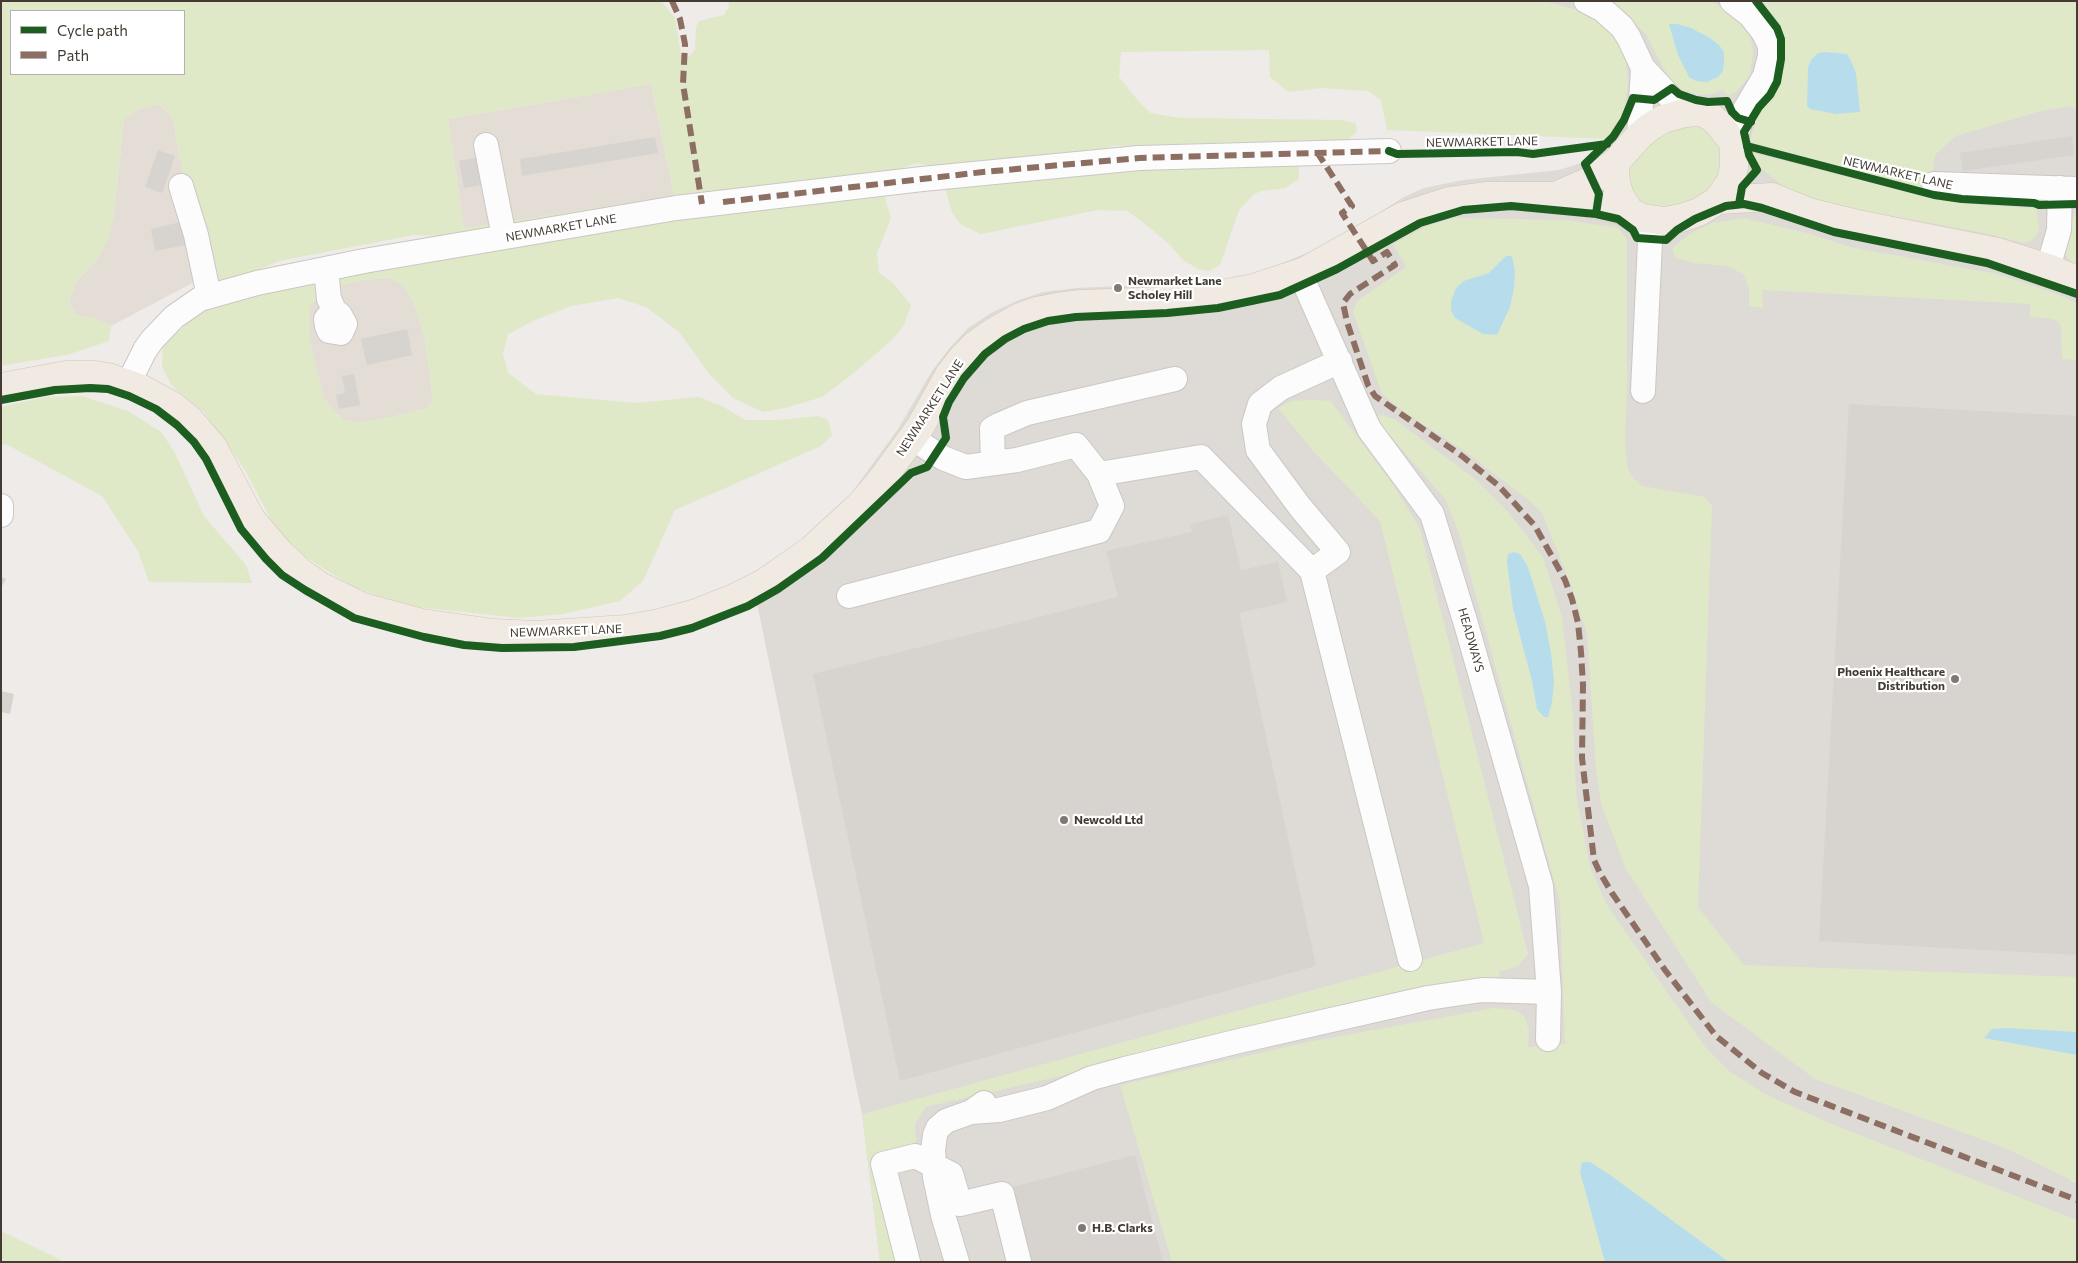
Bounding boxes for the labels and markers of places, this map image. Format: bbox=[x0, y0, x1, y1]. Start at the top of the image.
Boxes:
place label: Newmarket Lane Scholey Hill bbox=[1128, 274, 1222, 302]
marker: Newmarket Lane Scholey Hill bbox=[1112, 282, 1124, 294]
place label: Phoenix Healthcare Distribution bbox=[1837, 665, 1945, 693]
marker: Phoenix Healthcare Distribution bbox=[1949, 673, 1961, 685]
place label: Newcold Ltd bbox=[1074, 813, 1143, 827]
marker: Newcold Ltd bbox=[1058, 814, 1070, 826]
place label: H.B. Clarks bbox=[1092, 1221, 1153, 1235]
marker: H.B. Clarks bbox=[1076, 1222, 1088, 1234]

